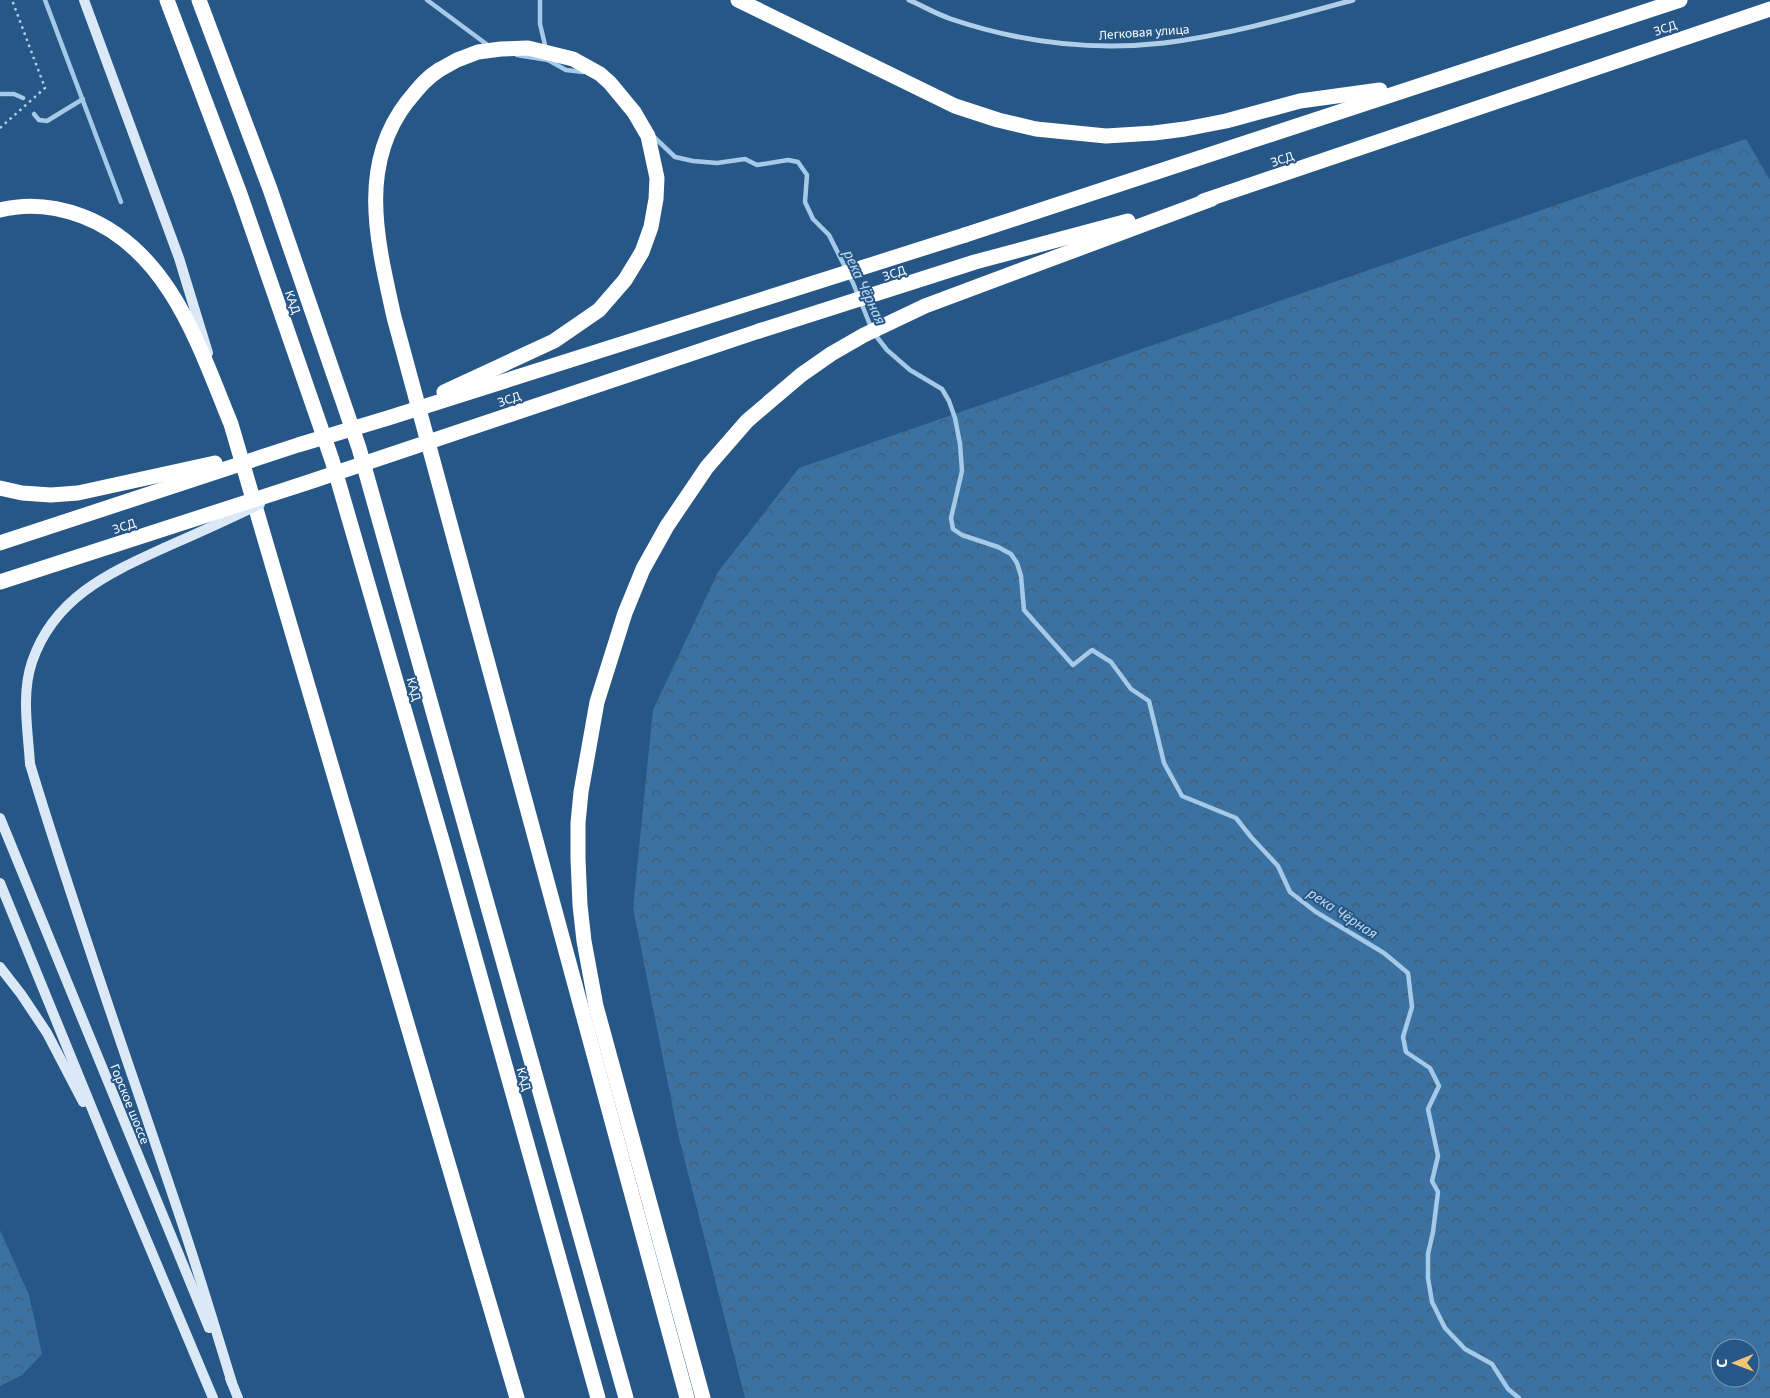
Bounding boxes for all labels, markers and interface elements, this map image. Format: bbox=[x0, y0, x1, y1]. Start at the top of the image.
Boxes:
street label: ЗСД bbox=[1651, 16, 1679, 40]
street label: Легковая улица bbox=[1098, 20, 1190, 44]
street label: ЗСД bbox=[1268, 147, 1296, 171]
water label: река Чёрная bbox=[839, 246, 890, 327]
street label: ЗСД bbox=[880, 261, 908, 285]
street label: КАД bbox=[281, 288, 305, 316]
street label: ЗСД bbox=[495, 387, 523, 411]
street label: ЗСД bbox=[110, 514, 138, 538]
street label: КАД bbox=[403, 675, 426, 703]
water label: река Чёрная bbox=[1303, 883, 1382, 943]
street label: Горское шоссе bbox=[106, 1061, 154, 1147]
street label: КАД bbox=[513, 1065, 536, 1093]
north arrow bbox=[1710, 1338, 1760, 1388]
text: С bbox=[1712, 1359, 1731, 1368]

